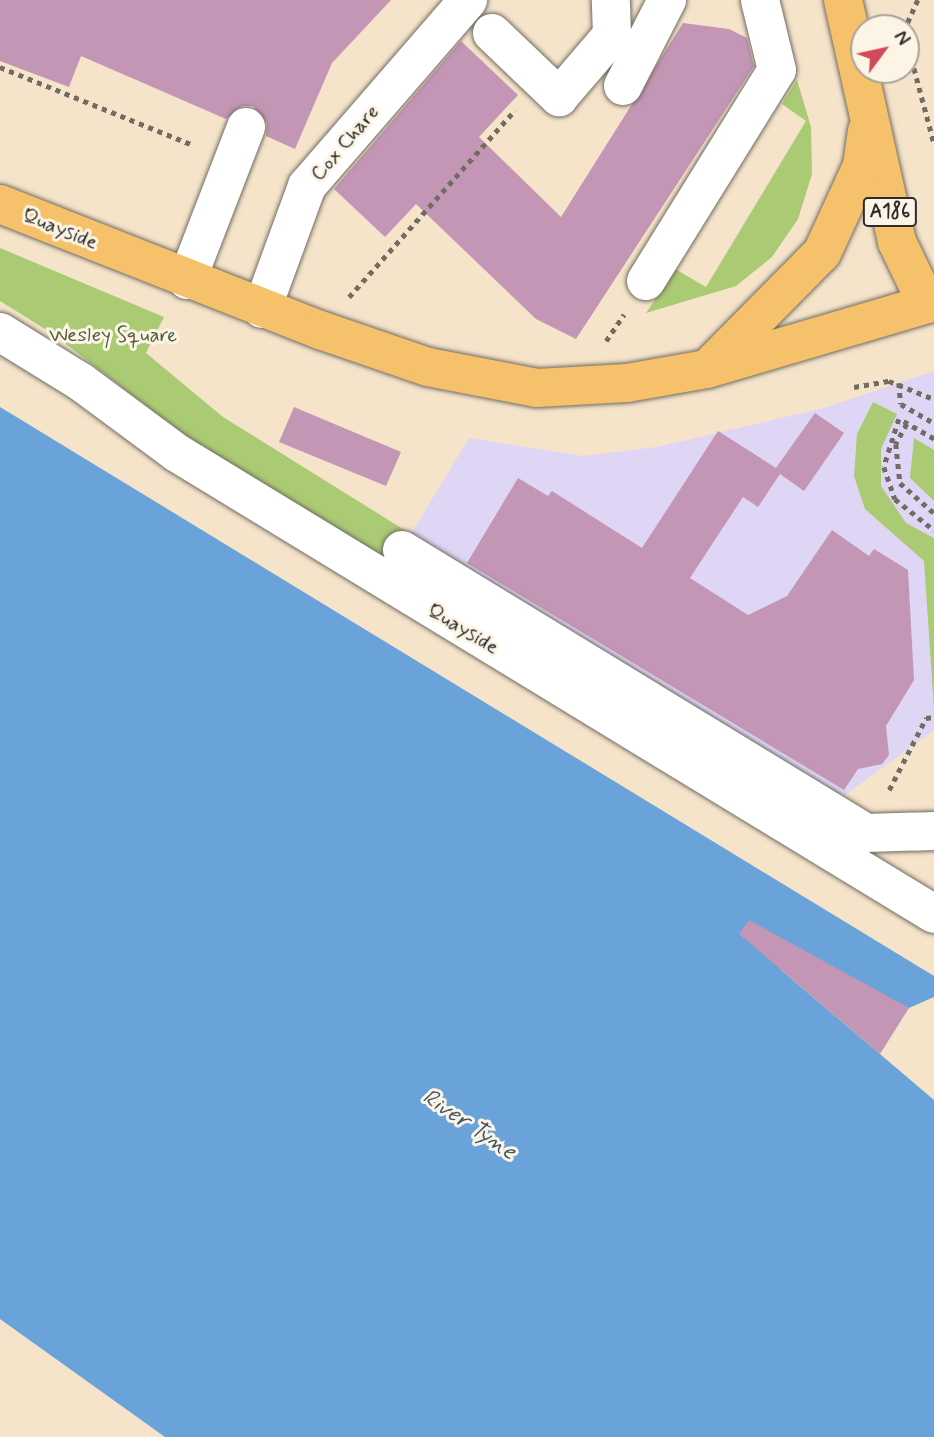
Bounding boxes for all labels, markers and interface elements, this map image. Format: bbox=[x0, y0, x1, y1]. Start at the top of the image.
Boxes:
north arrow bbox=[850, 14, 920, 84]
text: N bbox=[887, 26, 915, 50]
street label: Cox Chare bbox=[304, 98, 386, 188]
road number: A186 bbox=[862, 196, 918, 228]
street label: Quayside bbox=[19, 203, 101, 255]
park label: Wesley Square bbox=[48, 322, 178, 348]
street label: Quayside bbox=[423, 598, 503, 660]
water label: River Tyne bbox=[417, 1084, 521, 1166]

